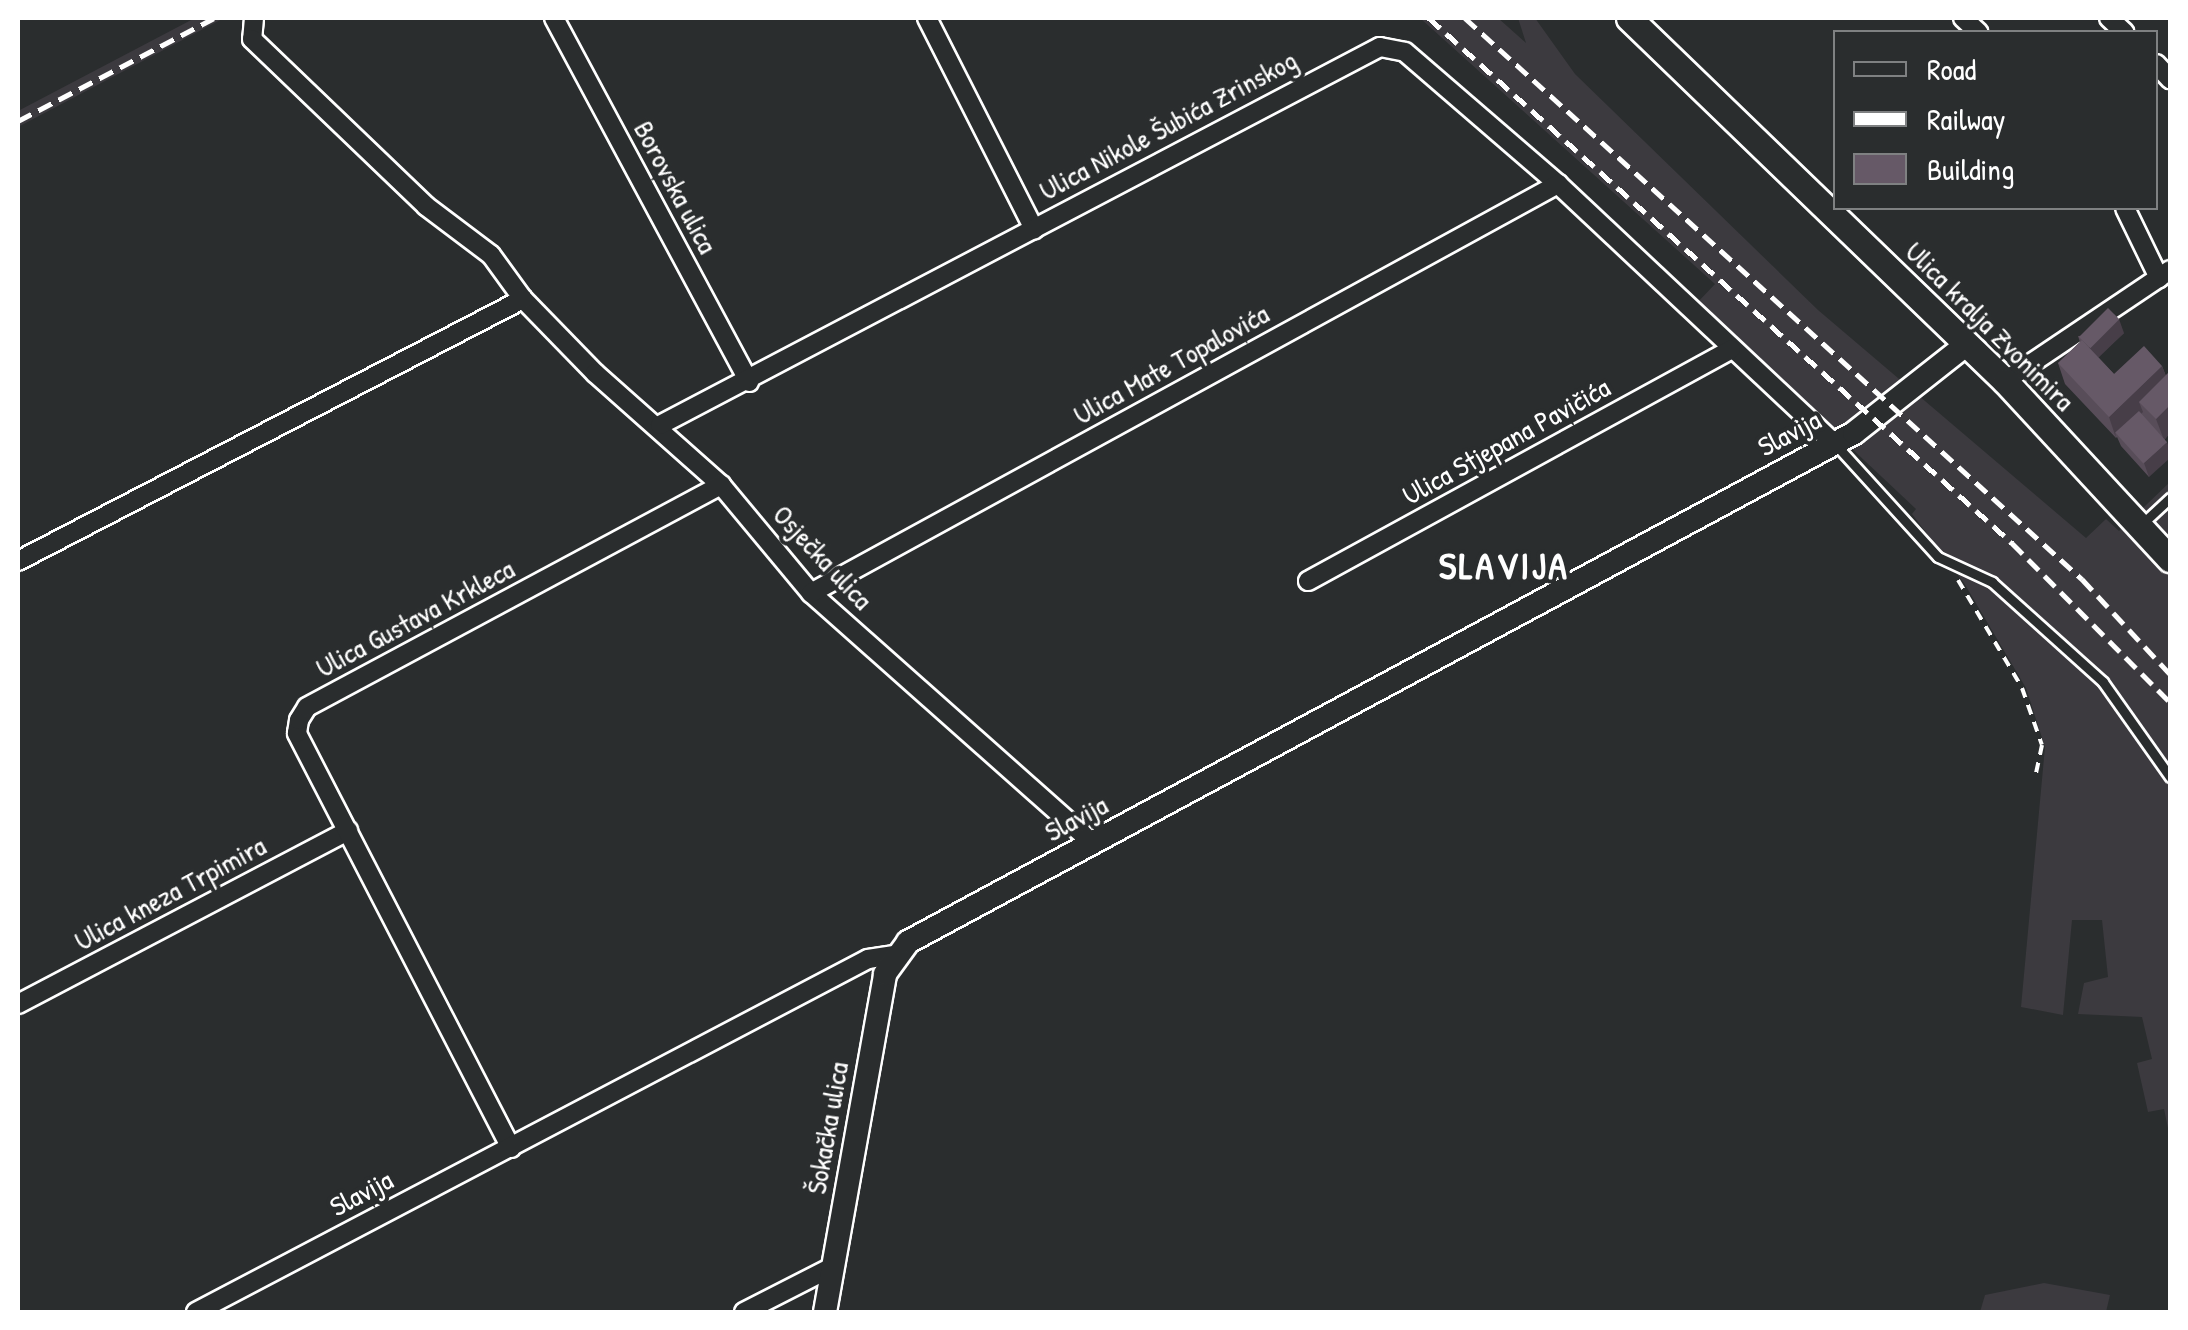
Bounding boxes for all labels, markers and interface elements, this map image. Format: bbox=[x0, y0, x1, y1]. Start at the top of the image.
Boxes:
legend bbox=[1833, 30, 2158, 210]
street label: Ulica Nikole Šubića Zrinskog bbox=[1034, 43, 1302, 207]
text: Road bbox=[1927, 49, 1976, 89]
text: Railway bbox=[1927, 99, 2005, 139]
street label: Borovska ulica bbox=[627, 115, 725, 259]
text: Building bbox=[1927, 149, 2014, 189]
street label: Ulica kralja Zvonimira bbox=[1899, 235, 2081, 417]
street label: Ulica Mate Topalovića bbox=[1068, 297, 1274, 431]
street label: Ulica Stjepana Pavičića bbox=[1397, 370, 1615, 512]
street label: Slavija bbox=[1752, 403, 1826, 463]
street label: Osječka ulica bbox=[766, 498, 880, 616]
district label: SLAVIJA bbox=[1439, 543, 1569, 589]
street label: Ulica Gustava Krkleca bbox=[310, 552, 520, 684]
street label: Slavija bbox=[1039, 788, 1113, 848]
street label: Ulica kneza Trpimira bbox=[69, 829, 271, 957]
street label: Šokačka ulica bbox=[799, 1059, 855, 1197]
street label: Slavija bbox=[324, 1163, 398, 1223]

